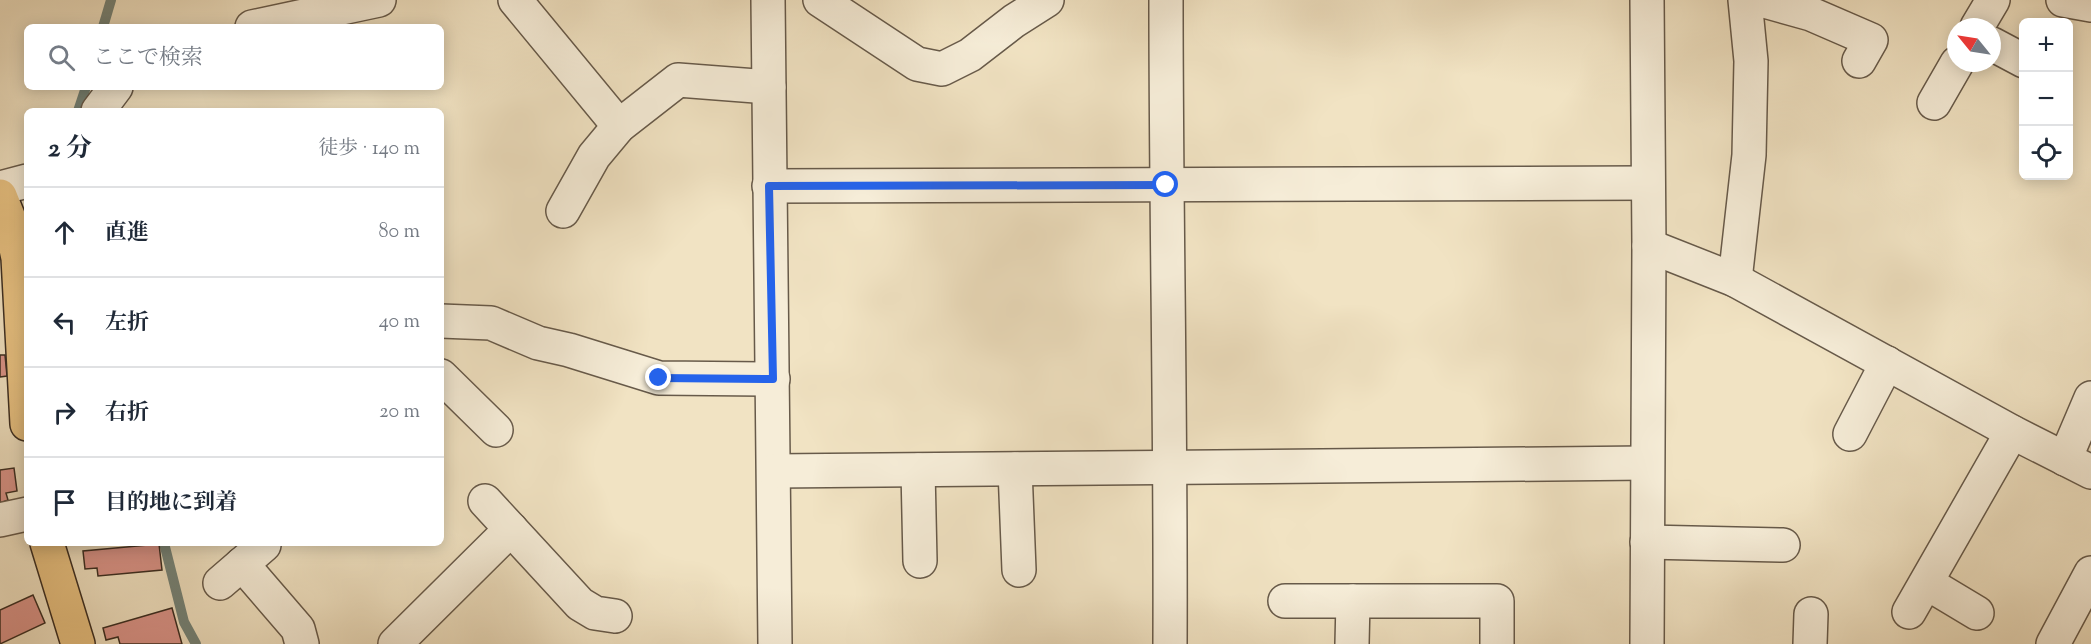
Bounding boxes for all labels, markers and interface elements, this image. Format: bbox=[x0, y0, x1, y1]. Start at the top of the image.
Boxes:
north arrow bbox=[1947, 18, 2001, 72]
map controls bbox=[2019, 18, 2073, 180]
button: + bbox=[2019, 18, 2073, 72]
search box bbox=[24, 24, 444, 90]
icon: search bbox=[45, 41, 78, 74]
text: ここで検索 bbox=[93, 43, 203, 75]
button: − bbox=[2019, 72, 2073, 126]
button: locate bbox=[2019, 126, 2073, 180]
text: 2 分 bbox=[48, 131, 92, 168]
text: 徒歩 · 140 m bbox=[318, 135, 420, 164]
route start bbox=[1152, 171, 1178, 197]
icon: ahead bbox=[48, 216, 81, 249]
text: 直進 bbox=[105, 218, 149, 250]
text: 80 m bbox=[379, 218, 420, 247]
icon: left bbox=[48, 306, 81, 339]
text: 左折 bbox=[105, 308, 149, 340]
text: 40 m bbox=[379, 308, 420, 337]
route end bbox=[645, 364, 671, 390]
icon: right bbox=[48, 396, 81, 429]
text: 右折 bbox=[105, 398, 149, 430]
text: 20 m bbox=[379, 398, 420, 427]
icon: arrive bbox=[48, 486, 81, 519]
text: 目的地に到着 bbox=[105, 488, 237, 520]

